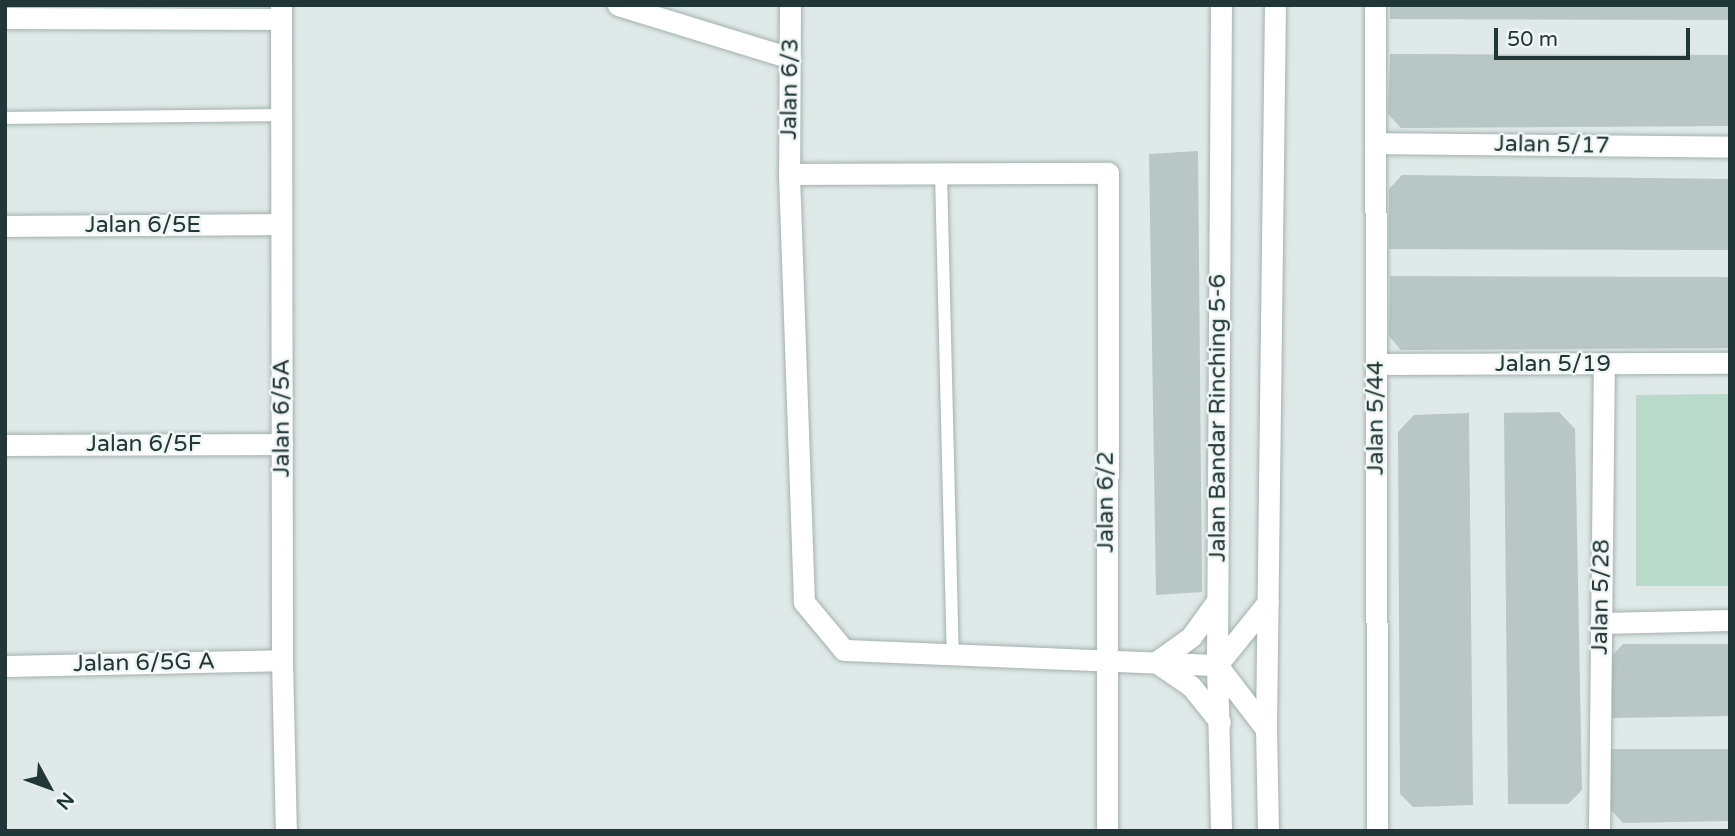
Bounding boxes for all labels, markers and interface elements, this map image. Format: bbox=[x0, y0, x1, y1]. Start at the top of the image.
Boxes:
scale bar bbox=[1497, 14, 1693, 58]
text: 50 m bbox=[1507, 27, 1558, 52]
street label: Jalan 6/3 bbox=[775, 38, 805, 140]
street label: Jalan 5/17 bbox=[1494, 130, 1610, 160]
street label: Jalan 6/5E bbox=[85, 211, 201, 239]
street label: Jalan Bandar Rinching 5-6 bbox=[1204, 274, 1232, 562]
street label: Jalan 5/19 bbox=[1495, 350, 1611, 378]
street label: Jalan 6/5A bbox=[268, 359, 296, 477]
street label: Jalan 5/44 bbox=[1362, 361, 1390, 475]
street label: Jalan 6/5F bbox=[86, 430, 202, 458]
street label: Jalan 6/2 bbox=[1092, 451, 1120, 553]
street label: Jalan 5/28 bbox=[1586, 539, 1616, 655]
street label: Jalan 6/5G A bbox=[73, 648, 215, 678]
north arrow bbox=[14, 752, 84, 822]
text: N bbox=[52, 788, 78, 814]

